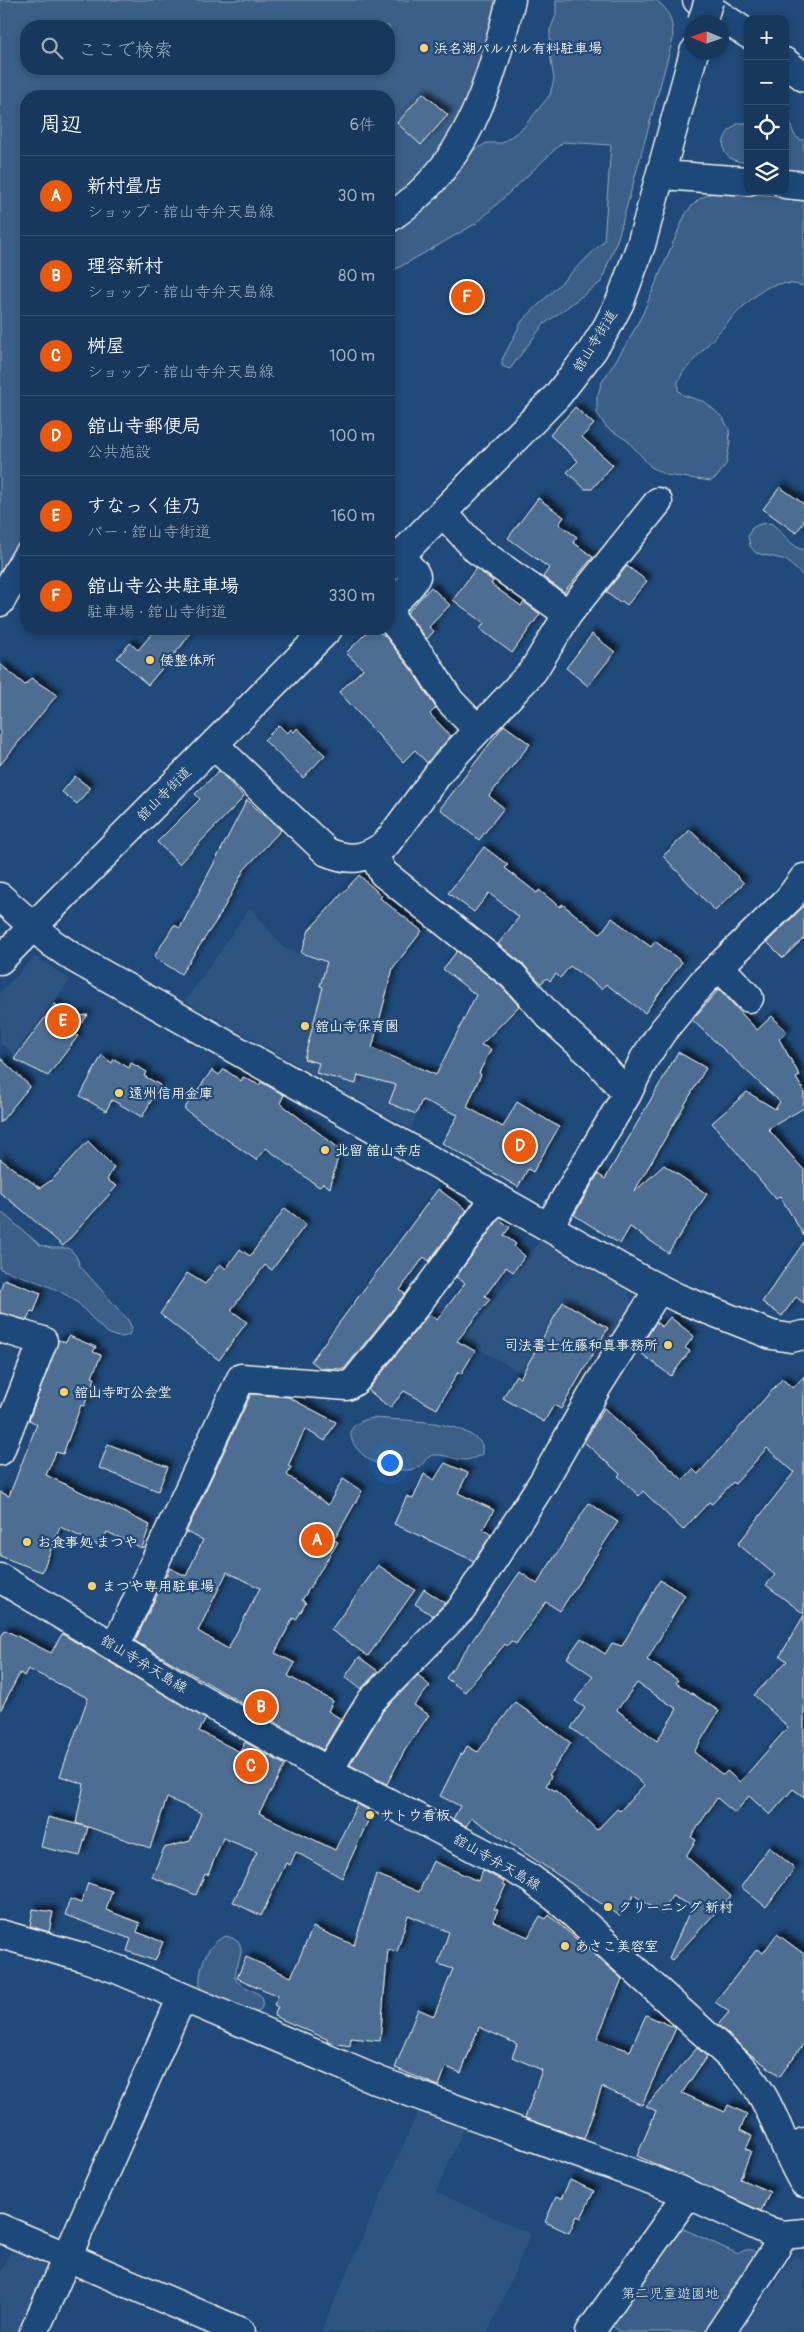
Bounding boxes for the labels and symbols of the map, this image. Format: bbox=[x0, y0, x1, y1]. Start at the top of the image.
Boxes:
north arrow bbox=[684, 15, 729, 60]
place label: 浜名湖パルパル有料駐車場 bbox=[434, 40, 602, 57]
marker: 浜名湖パルパル有料駐車場 bbox=[418, 42, 430, 54]
pin: F bbox=[451, 278, 483, 316]
street label: 舘山寺街道 bbox=[569, 307, 621, 375]
place label: 倭整体所 bbox=[160, 652, 216, 669]
marker: 倭整体所 bbox=[144, 654, 156, 666]
street label: 舘山寺街道 bbox=[133, 763, 195, 825]
pin: E bbox=[47, 1002, 79, 1040]
place label: 舘山寺保育園 bbox=[315, 1018, 399, 1035]
marker: 舘山寺保育園 bbox=[299, 1020, 311, 1032]
place label: 遠州信用金庫 bbox=[129, 1085, 213, 1102]
marker: 遠州信用金庫 bbox=[113, 1087, 125, 1099]
pin: D bbox=[504, 1127, 536, 1165]
place label: 北留 舘山寺店 bbox=[335, 1142, 422, 1159]
marker: 北留 舘山寺店 bbox=[319, 1144, 331, 1156]
place label: 司法書士佐藤和真事務所 bbox=[504, 1337, 658, 1354]
marker: 司法書士佐藤和真事務所 bbox=[662, 1339, 674, 1351]
place label: 舘山寺町公会堂 bbox=[74, 1384, 172, 1401]
marker: 舘山寺町公会堂 bbox=[58, 1386, 70, 1398]
your location bbox=[377, 1450, 403, 1476]
pin: A bbox=[301, 1521, 333, 1559]
place label: お食事処 まつや bbox=[37, 1534, 138, 1551]
marker: お食事処 まつや bbox=[21, 1536, 33, 1548]
place label: まつや専用駐車場 bbox=[102, 1578, 214, 1595]
marker: まつや専用駐車場 bbox=[86, 1580, 98, 1592]
street label: 舘山寺弁天島線 bbox=[98, 1631, 190, 1697]
pin: B bbox=[245, 1688, 277, 1726]
pin: C bbox=[235, 1747, 267, 1785]
place label: サトウ看板 bbox=[380, 1807, 450, 1824]
marker: サトウ看板 bbox=[364, 1809, 376, 1821]
street label: 舘山寺弁天島線 bbox=[450, 1830, 544, 1894]
place label: クリーニング 新村 bbox=[618, 1899, 733, 1916]
marker: クリーニング 新村 bbox=[602, 1901, 614, 1913]
place label: あさこ美容室 bbox=[575, 1938, 659, 1955]
marker: あさこ美容室 bbox=[559, 1940, 571, 1952]
park label: 第二児童遊園地 bbox=[621, 2285, 719, 2302]

